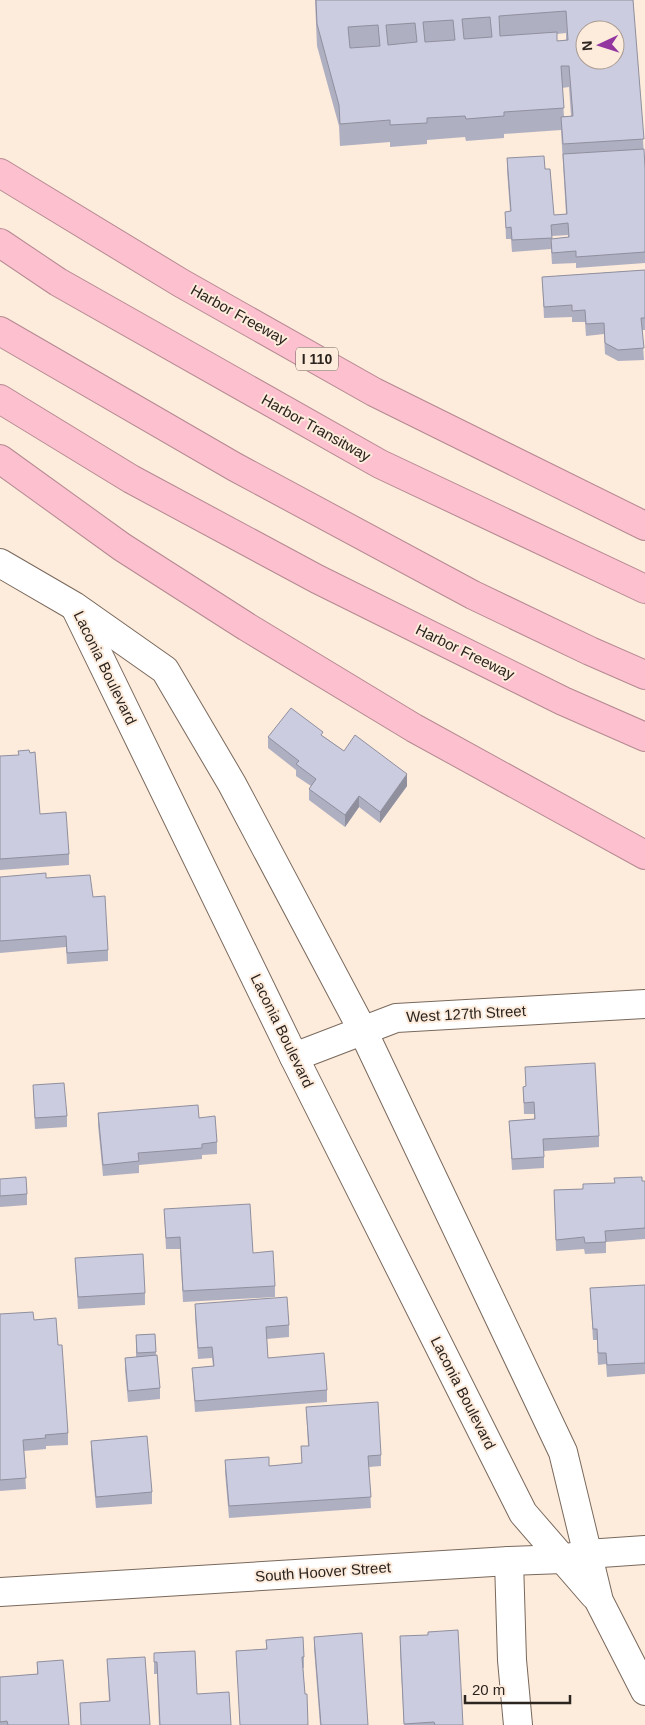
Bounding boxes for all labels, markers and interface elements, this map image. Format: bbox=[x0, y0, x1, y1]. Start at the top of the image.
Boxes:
north arrow bbox=[575, 20, 625, 70]
text: N bbox=[579, 40, 595, 52]
street label: Harbor Freeway bbox=[188, 281, 291, 348]
road number: I 110 bbox=[296, 348, 338, 370]
street label: Harbor Transitway bbox=[259, 391, 374, 465]
street label: Laconia Boulevard bbox=[71, 608, 140, 727]
street label: Harbor Freeway bbox=[413, 620, 518, 683]
street label: Laconia Boulevard bbox=[248, 971, 317, 1090]
street label: West 127th Street bbox=[406, 1002, 527, 1025]
street label: Laconia Boulevard bbox=[428, 1334, 499, 1452]
street label: South Hoover Street bbox=[255, 1558, 392, 1585]
scale bar bbox=[465, 1672, 570, 1704]
text: 20 m bbox=[472, 1681, 505, 1698]

